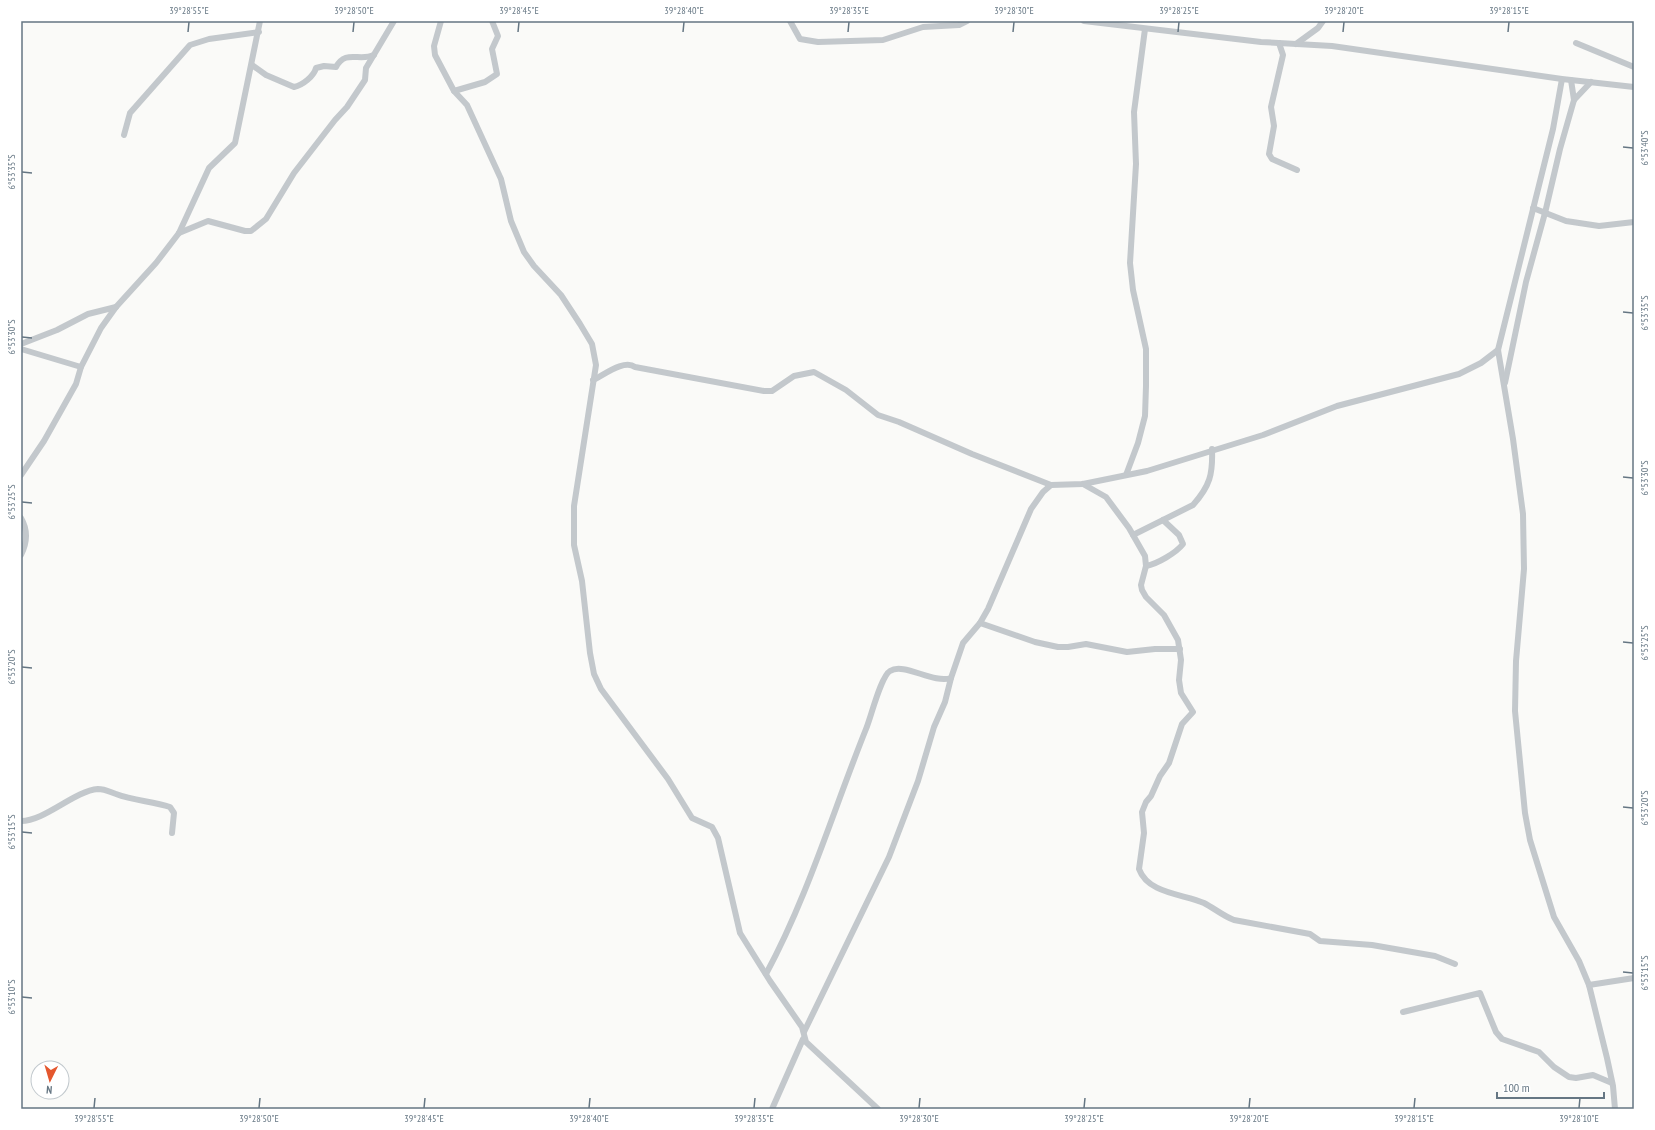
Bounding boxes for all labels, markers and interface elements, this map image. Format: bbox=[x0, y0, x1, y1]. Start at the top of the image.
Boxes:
text: 39°28'55"E bbox=[169, 4, 209, 17]
text: 39°28'50"E bbox=[334, 4, 374, 17]
text: 39°28'45"E bbox=[499, 4, 539, 17]
text: 39°28'40"E bbox=[664, 4, 704, 17]
text: 39°28'35"E bbox=[829, 4, 869, 17]
text: 39°28'30"E bbox=[994, 4, 1034, 17]
text: 39°28'25"E bbox=[1159, 4, 1199, 17]
text: 39°28'20"E bbox=[1324, 4, 1364, 17]
text: 39°28'15"E bbox=[1489, 4, 1529, 17]
text: 6°53'40"S bbox=[1638, 131, 1651, 165]
text: 6°53'35"S bbox=[5, 155, 18, 189]
text: 6°53'35"S bbox=[1638, 296, 1651, 330]
text: 6°53'30"S bbox=[5, 320, 18, 354]
text: 6°53'30"S bbox=[1638, 461, 1651, 495]
text: 6°53'25"S bbox=[5, 485, 18, 519]
text: 6°53'25"S bbox=[1638, 626, 1651, 660]
text: 6°53'20"S bbox=[5, 650, 18, 684]
text: 6°53'20"S bbox=[1638, 791, 1651, 825]
text: 6°53'15"S bbox=[5, 815, 18, 849]
text: 6°53'15"S bbox=[1638, 956, 1651, 990]
text: 6°53'10"S bbox=[5, 980, 18, 1014]
north arrow bbox=[30, 1060, 70, 1100]
scale bar bbox=[1497, 1074, 1604, 1100]
text: 100 m bbox=[1503, 1080, 1530, 1095]
text: N bbox=[46, 1083, 53, 1097]
text: 39°28'55"E bbox=[74, 1112, 114, 1125]
text: 39°28'50"E bbox=[239, 1112, 279, 1125]
text: 39°28'45"E bbox=[404, 1112, 444, 1125]
text: 39°28'40"E bbox=[569, 1112, 609, 1125]
text: 39°28'35"E bbox=[734, 1112, 774, 1125]
text: 39°28'30"E bbox=[899, 1112, 939, 1125]
text: 39°28'25"E bbox=[1064, 1112, 1104, 1125]
text: 39°28'20"E bbox=[1229, 1112, 1269, 1125]
text: 39°28'15"E bbox=[1394, 1112, 1434, 1125]
text: 39°28'10"E bbox=[1559, 1112, 1599, 1125]

